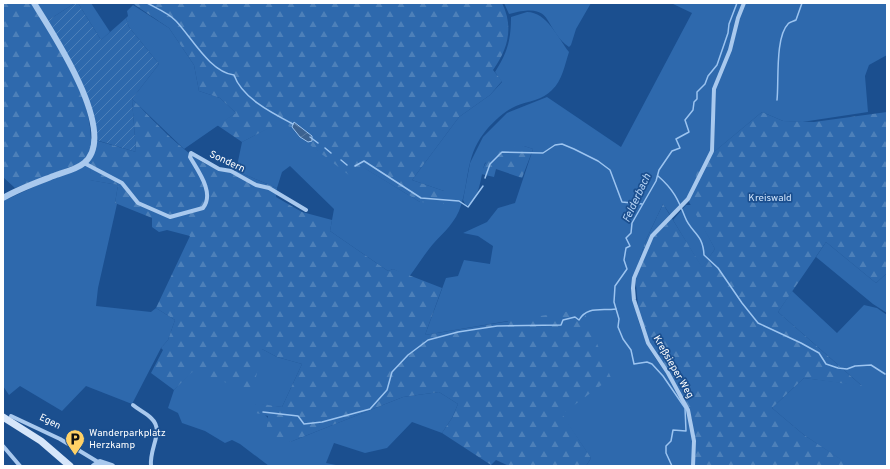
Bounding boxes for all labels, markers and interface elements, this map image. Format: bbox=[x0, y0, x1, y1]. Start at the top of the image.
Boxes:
street label: Sondern bbox=[207, 148, 247, 176]
water label: Felderbach bbox=[620, 171, 654, 225]
park label: Kreiswald bbox=[748, 192, 792, 205]
street label: Kreßsieper Weg bbox=[650, 333, 696, 401]
street label: Egen bbox=[37, 411, 63, 433]
place label: Wanderparkplatz Herzkamp bbox=[89, 427, 166, 452]
parking icon: Wanderparkplatz Herzkamp bbox=[64, 428, 86, 456]

